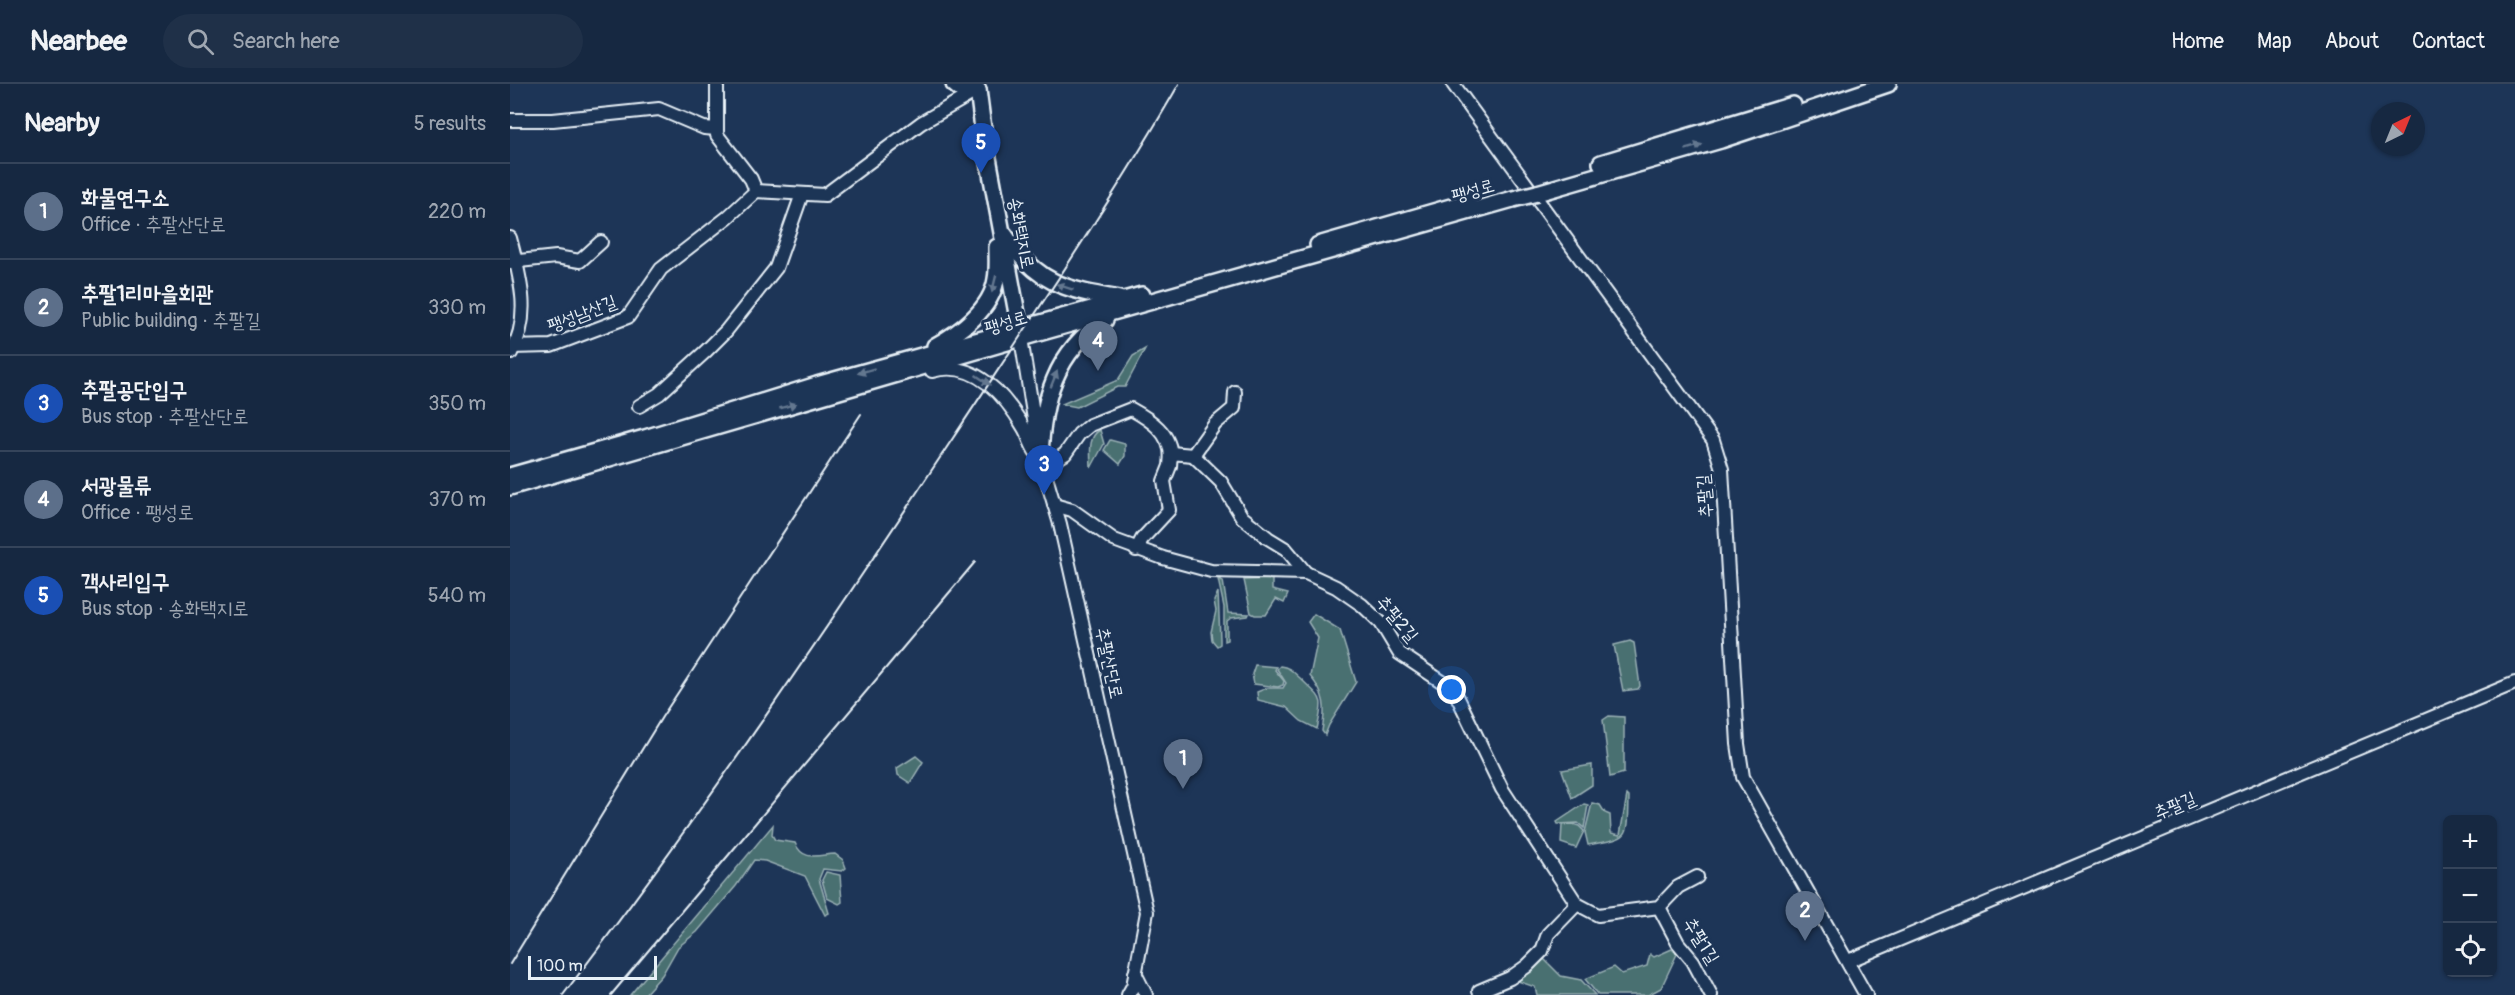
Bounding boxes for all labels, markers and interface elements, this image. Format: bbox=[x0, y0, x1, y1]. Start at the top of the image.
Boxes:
search box bbox=[163, 14, 583, 68]
text: Nearbee bbox=[30, 24, 127, 59]
icon: search bbox=[184, 25, 217, 58]
text: Search here bbox=[232, 27, 340, 55]
text: Home bbox=[2171, 28, 2224, 55]
text: Map bbox=[2257, 28, 2292, 55]
text: About bbox=[2325, 28, 2379, 55]
text: Contact bbox=[2412, 28, 2485, 55]
north arrow bbox=[2371, 102, 2425, 156]
text: Nearby bbox=[24, 107, 100, 139]
text: 5 results bbox=[414, 111, 486, 136]
pin: 5 bbox=[962, 124, 1000, 173]
one-way arrow bbox=[1685, 142, 1703, 152]
street label: 팽성로 bbox=[1449, 174, 1497, 208]
text: 화물연구소 bbox=[81, 184, 170, 212]
street label: 송화택지로 bbox=[1003, 195, 1039, 271]
text: 1 bbox=[40, 199, 47, 224]
text: 220 m bbox=[428, 199, 486, 224]
text: Office · 추팔산단로 bbox=[81, 212, 226, 237]
one-way arrow bbox=[989, 275, 999, 293]
text: 추팔1리마을회관 bbox=[81, 280, 214, 308]
one-way arrow bbox=[1056, 282, 1074, 292]
street label: 팽성남산길 bbox=[544, 290, 620, 338]
text: 2 bbox=[38, 295, 49, 320]
text: 330 m bbox=[428, 295, 486, 320]
street label: 팽성로 bbox=[982, 306, 1030, 340]
text: Public building · 추팔길 bbox=[81, 308, 261, 333]
pin: 4 bbox=[1078, 322, 1118, 371]
one-way arrow bbox=[857, 366, 875, 376]
one-way arrow bbox=[1049, 370, 1059, 388]
one-way arrow bbox=[974, 374, 990, 386]
text: 추팔공단입구 bbox=[81, 376, 187, 404]
text: 3 bbox=[38, 391, 49, 416]
text: 350 m bbox=[428, 391, 486, 416]
one-way arrow bbox=[779, 401, 797, 410]
text: Bus stop · 추팔산단로 bbox=[81, 404, 249, 429]
pin: 3 bbox=[1024, 446, 1064, 495]
text: 서광물류 bbox=[81, 472, 152, 500]
street label: 추팔길 bbox=[1692, 473, 1718, 519]
text: 4 bbox=[38, 487, 49, 512]
text: 370 m bbox=[429, 487, 486, 512]
text: Office · 팽성로 bbox=[81, 500, 194, 525]
text: 객사리입구 bbox=[81, 568, 170, 596]
text: 5 bbox=[38, 583, 49, 608]
text: 540 m bbox=[428, 583, 486, 608]
street label: 추팔2길 bbox=[1371, 591, 1423, 647]
text: Bus stop · 송화택지로 bbox=[81, 596, 249, 621]
street label: 추팔산단로 bbox=[1090, 625, 1128, 701]
your location bbox=[1437, 675, 1466, 704]
pin: 1 bbox=[1164, 740, 1202, 789]
street label: 추팔길 bbox=[2151, 787, 2200, 825]
map controls bbox=[2443, 815, 2497, 977]
button: + bbox=[2443, 815, 2497, 869]
button: − bbox=[2443, 869, 2497, 923]
pin: 2 bbox=[1786, 892, 1824, 941]
street label: 추팔1길 bbox=[1678, 913, 1724, 969]
button: locate bbox=[2443, 923, 2497, 977]
scale bar bbox=[528, 953, 657, 980]
text: 100 m bbox=[537, 956, 583, 976]

